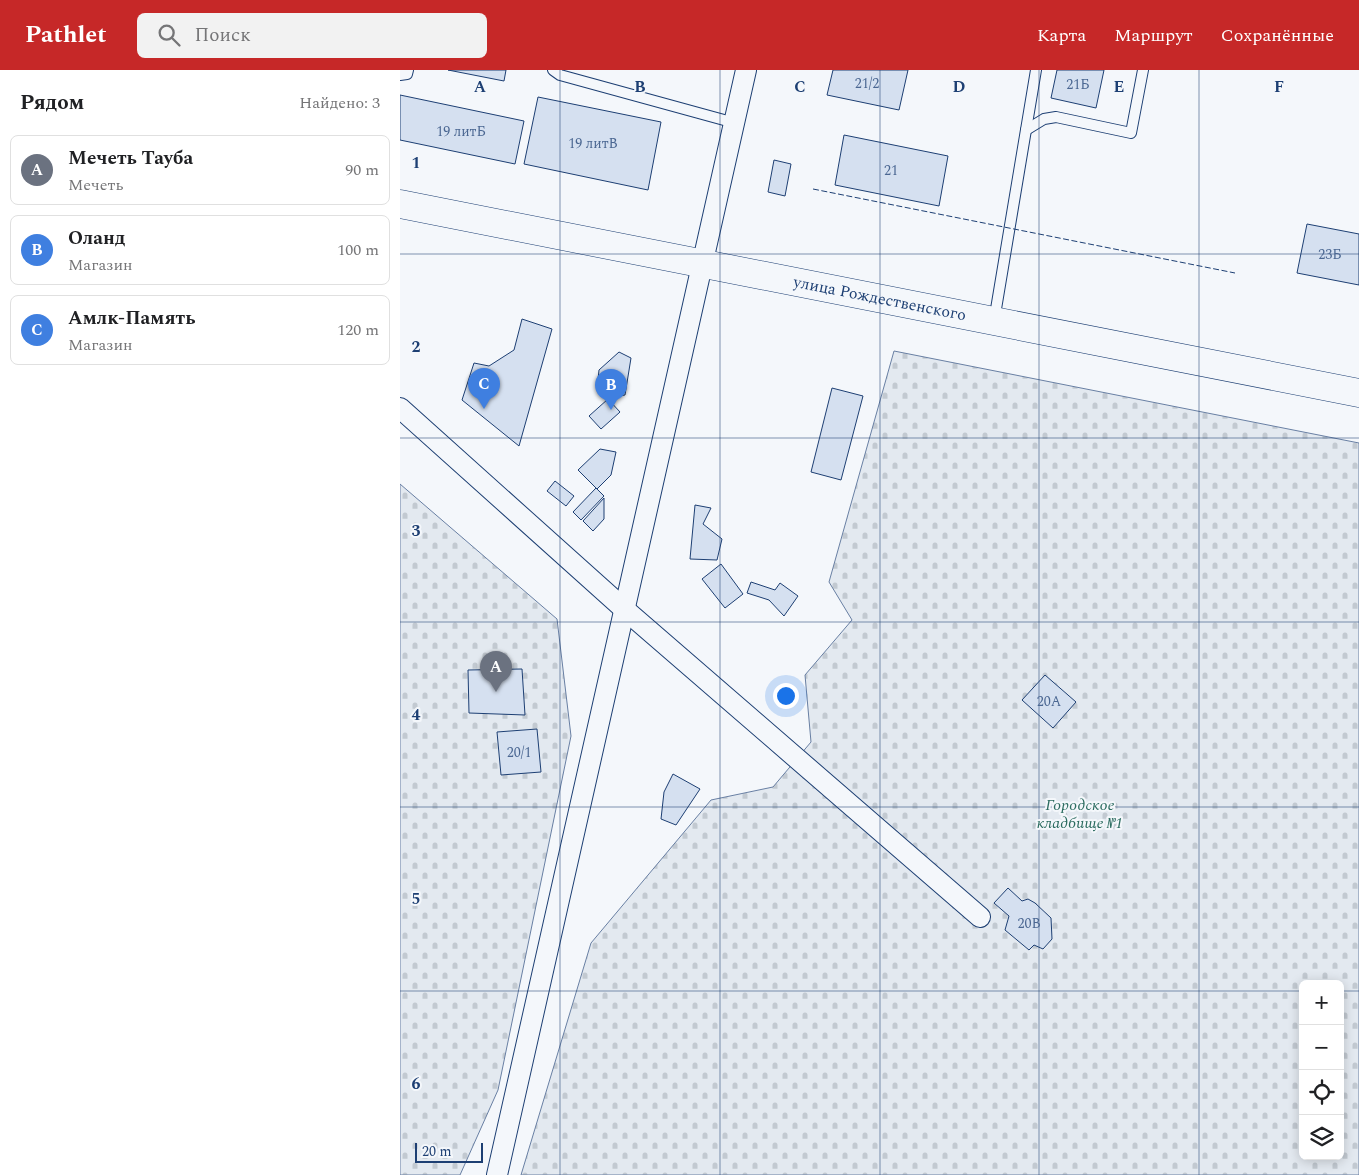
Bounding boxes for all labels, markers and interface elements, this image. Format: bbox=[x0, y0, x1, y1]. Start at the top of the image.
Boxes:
search box bbox=[137, 13, 487, 58]
text: Pathlet bbox=[25, 17, 107, 53]
icon: search bbox=[155, 21, 183, 49]
text: Поиск bbox=[195, 21, 251, 50]
text: Карта bbox=[1037, 22, 1086, 49]
text: Маршрут bbox=[1114, 22, 1193, 49]
text: Сохранённые bbox=[1221, 22, 1334, 49]
house number: 21/2 bbox=[855, 73, 879, 94]
house number: 21Б bbox=[1066, 74, 1090, 95]
text: A bbox=[474, 75, 487, 99]
text: B bbox=[634, 75, 646, 99]
text: C bbox=[794, 75, 806, 99]
text: D bbox=[953, 75, 966, 99]
text: E bbox=[1114, 75, 1124, 99]
text: F bbox=[1274, 75, 1284, 99]
text: Рядом bbox=[20, 87, 84, 119]
text: Найдено: 3 bbox=[299, 91, 380, 115]
house number: 19 литБ bbox=[436, 121, 486, 142]
house number: 19 литВ bbox=[568, 133, 618, 154]
text: Мечеть Тауба bbox=[68, 144, 193, 173]
text: 1 bbox=[412, 151, 420, 175]
text: A bbox=[31, 158, 43, 182]
text: 90 m bbox=[345, 158, 379, 182]
house number: 21 bbox=[884, 160, 898, 181]
text: Мечеть bbox=[68, 173, 123, 197]
text: Оланд bbox=[68, 224, 125, 253]
text: B bbox=[31, 238, 43, 262]
text: 100 m bbox=[337, 238, 379, 262]
house number: 23Б bbox=[1318, 244, 1342, 265]
text: Магазин bbox=[68, 253, 132, 277]
street label: улица Рождественского bbox=[790, 270, 968, 327]
text: Амлк-Память bbox=[68, 304, 195, 333]
text: C bbox=[31, 318, 43, 342]
text: 120 m bbox=[337, 318, 379, 342]
text: Магазин bbox=[68, 333, 132, 357]
text: 2 bbox=[412, 335, 421, 359]
pin: C bbox=[468, 368, 500, 409]
pin: B bbox=[595, 369, 627, 410]
text: 3 bbox=[412, 519, 421, 543]
pin: A bbox=[480, 651, 512, 692]
your location bbox=[773, 683, 799, 709]
house number: 20А bbox=[1037, 691, 1062, 712]
text: 4 bbox=[412, 703, 421, 727]
house number: 20/1 bbox=[507, 742, 531, 763]
park label: Городское кладбище №1 bbox=[1037, 793, 1123, 835]
text: 5 bbox=[412, 887, 420, 911]
house number: 20В bbox=[1017, 913, 1041, 934]
map controls bbox=[1299, 980, 1344, 1160]
button: + bbox=[1299, 980, 1344, 1025]
button: − bbox=[1299, 1025, 1344, 1070]
button: locate bbox=[1299, 1070, 1344, 1115]
text: 6 bbox=[412, 1072, 421, 1096]
button: layers bbox=[1299, 1115, 1344, 1160]
scale bar bbox=[415, 1140, 482, 1163]
text: 20 m bbox=[422, 1141, 452, 1162]

